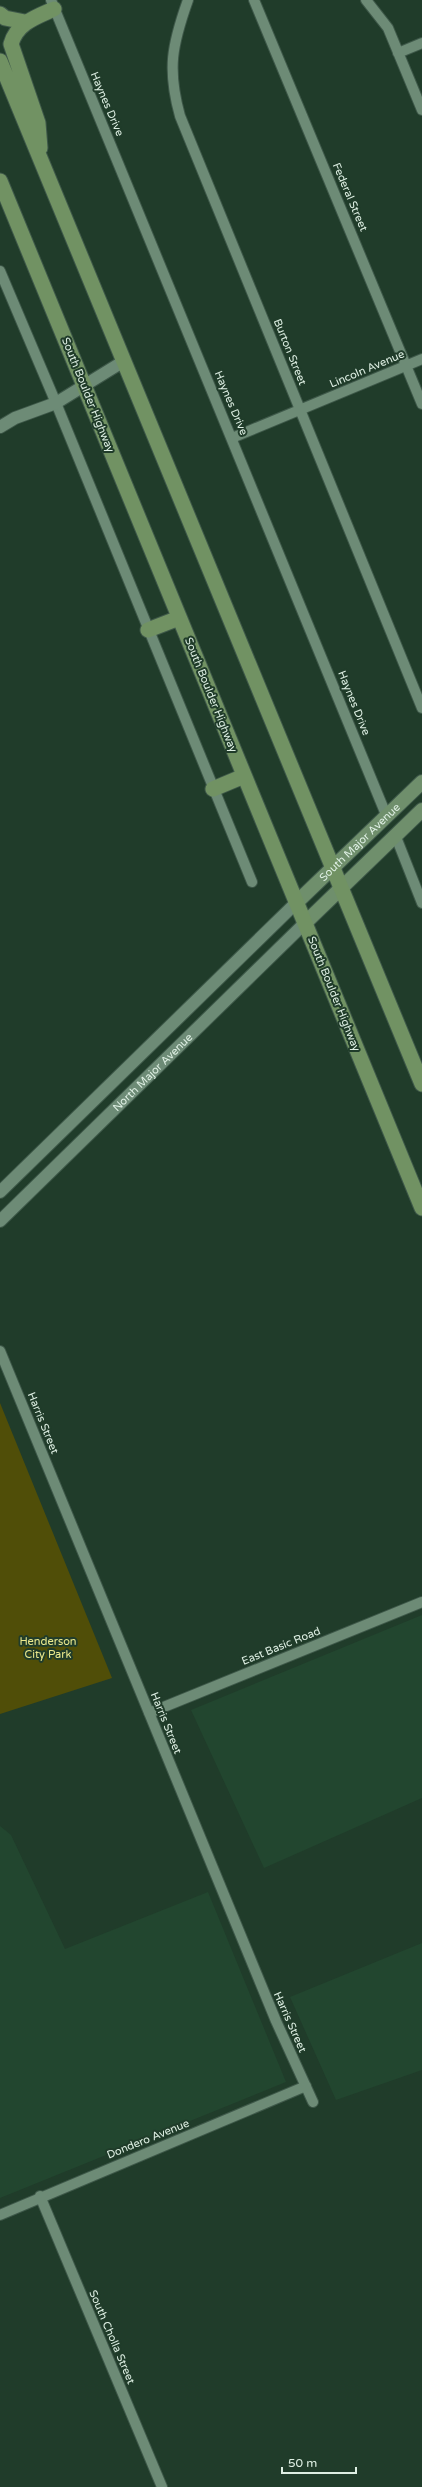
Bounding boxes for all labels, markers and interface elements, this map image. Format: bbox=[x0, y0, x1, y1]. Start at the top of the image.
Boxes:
street label: Haynes Drive bbox=[88, 70, 126, 138]
street label: Federal Street bbox=[330, 161, 370, 233]
street label: Burton Street bbox=[271, 317, 309, 387]
street label: South Boulder Highway bbox=[59, 336, 117, 455]
street label: Lincoln Avenue bbox=[328, 347, 406, 391]
street label: Haynes Drive bbox=[212, 369, 250, 437]
street label: South Boulder Highway bbox=[182, 636, 240, 755]
street label: Haynes Drive bbox=[335, 669, 373, 737]
street label: South Major Avenue bbox=[316, 800, 402, 884]
street label: South Boulder Highway bbox=[305, 935, 363, 1054]
street label: North Major Avenue bbox=[110, 1030, 195, 1114]
street label: Harris Street bbox=[25, 1390, 61, 1456]
street label: East Basic Road bbox=[240, 1624, 322, 1668]
park label: Henderson City Park bbox=[19, 1635, 77, 1661]
street label: Harris Street bbox=[148, 1690, 184, 1756]
street label: Harris Street bbox=[271, 1990, 309, 2054]
street label: Dondero Avenue bbox=[105, 2117, 191, 2161]
street label: South Cholla Street bbox=[86, 2288, 138, 2386]
scale bar bbox=[282, 2449, 356, 2475]
text: 50 m bbox=[288, 2456, 317, 2470]

